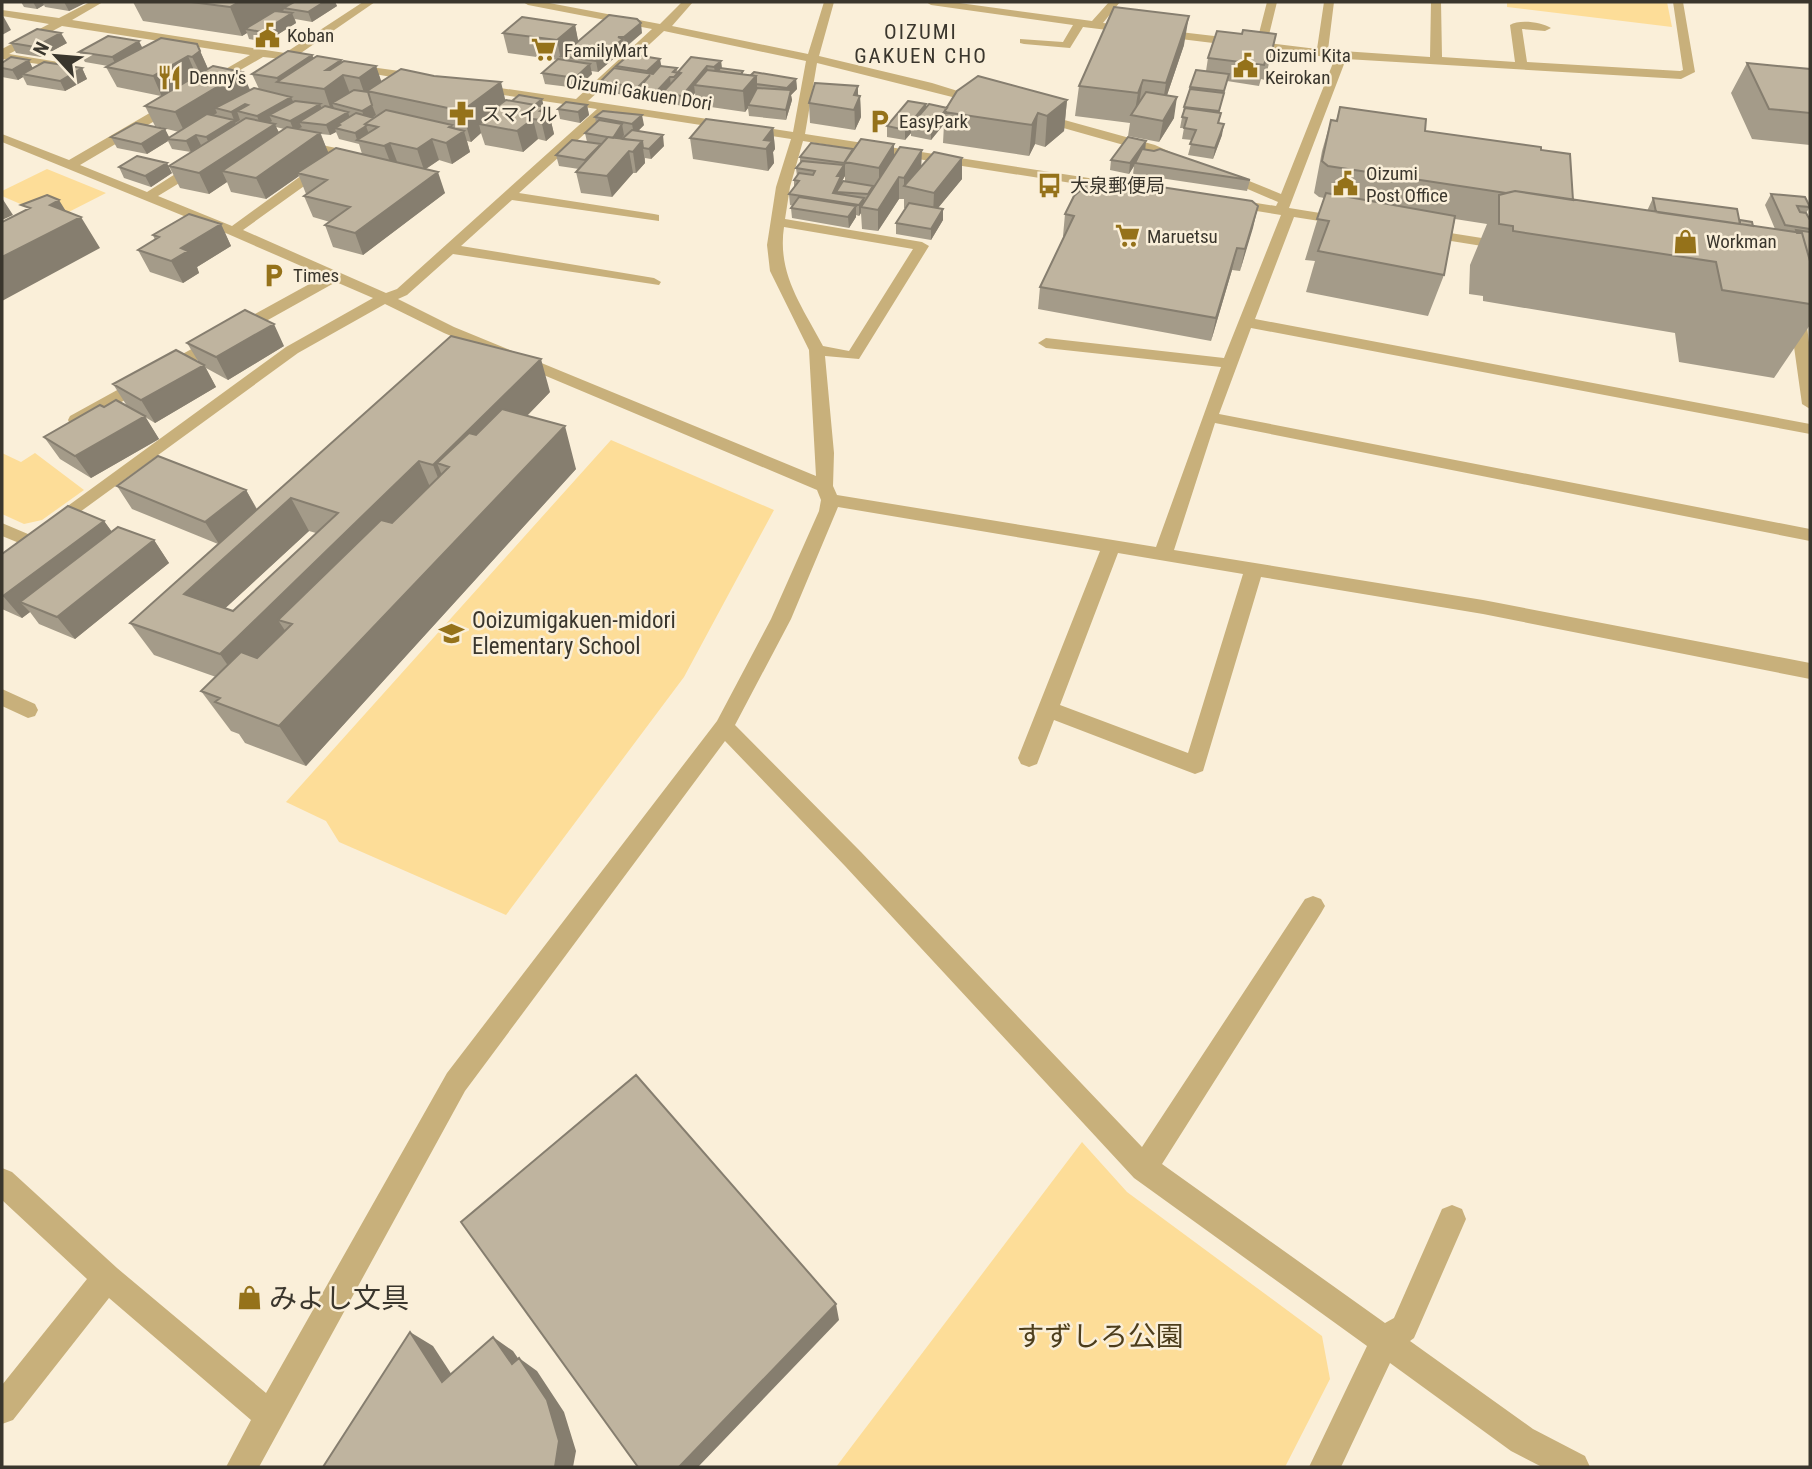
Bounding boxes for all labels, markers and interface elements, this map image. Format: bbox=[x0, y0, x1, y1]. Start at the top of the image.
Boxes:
district label: OIZUMI GAKUEN CHO bbox=[854, 20, 988, 68]
north arrow bbox=[21, 21, 91, 91]
public building icon: Koban bbox=[253, 21, 281, 49]
place label: Koban bbox=[287, 24, 334, 47]
supermarket icon: FamilyMart bbox=[530, 36, 558, 64]
text: N bbox=[28, 38, 54, 59]
place label: FamilyMart bbox=[564, 39, 648, 62]
place label: Oizumi Kita Keirokan bbox=[1265, 44, 1351, 89]
public building icon: Oizumi Kita Keirokan bbox=[1231, 52, 1259, 80]
restaurant icon: Denny's bbox=[155, 63, 183, 91]
place label: Denny's bbox=[189, 66, 246, 89]
street label: Oizumi Gakuen Dori bbox=[564, 70, 714, 115]
pharmacy icon: スマイル bbox=[448, 100, 476, 128]
place label: スマイル bbox=[482, 103, 557, 126]
parking icon: EasyPark bbox=[865, 107, 893, 135]
place label: EasyPark bbox=[899, 110, 968, 133]
place label: Oizumi Post Office bbox=[1366, 162, 1448, 207]
public building icon: Oizumi Post Office bbox=[1332, 170, 1360, 198]
bus stop icon: 大泉郵便局 bbox=[1036, 171, 1064, 199]
place label: 大泉郵便局 bbox=[1070, 174, 1165, 197]
supermarket icon: Maruetsu bbox=[1113, 222, 1141, 250]
place label: Maruetsu bbox=[1147, 225, 1218, 248]
shop icon: Workman bbox=[1672, 227, 1700, 255]
place label: Workman bbox=[1706, 230, 1777, 253]
parking icon: Times bbox=[259, 261, 287, 289]
place label: Times bbox=[293, 264, 339, 287]
place label: Ooizumigakuen-midori Elementary School bbox=[472, 607, 676, 660]
school or university icon: Ooizumigakuen-midori Elementary School bbox=[438, 619, 466, 647]
place label: みよし文具 bbox=[269, 1282, 409, 1315]
shop icon: みよし文具 bbox=[235, 1284, 263, 1312]
park label: すずしろ公園 bbox=[1016, 1320, 1184, 1353]

